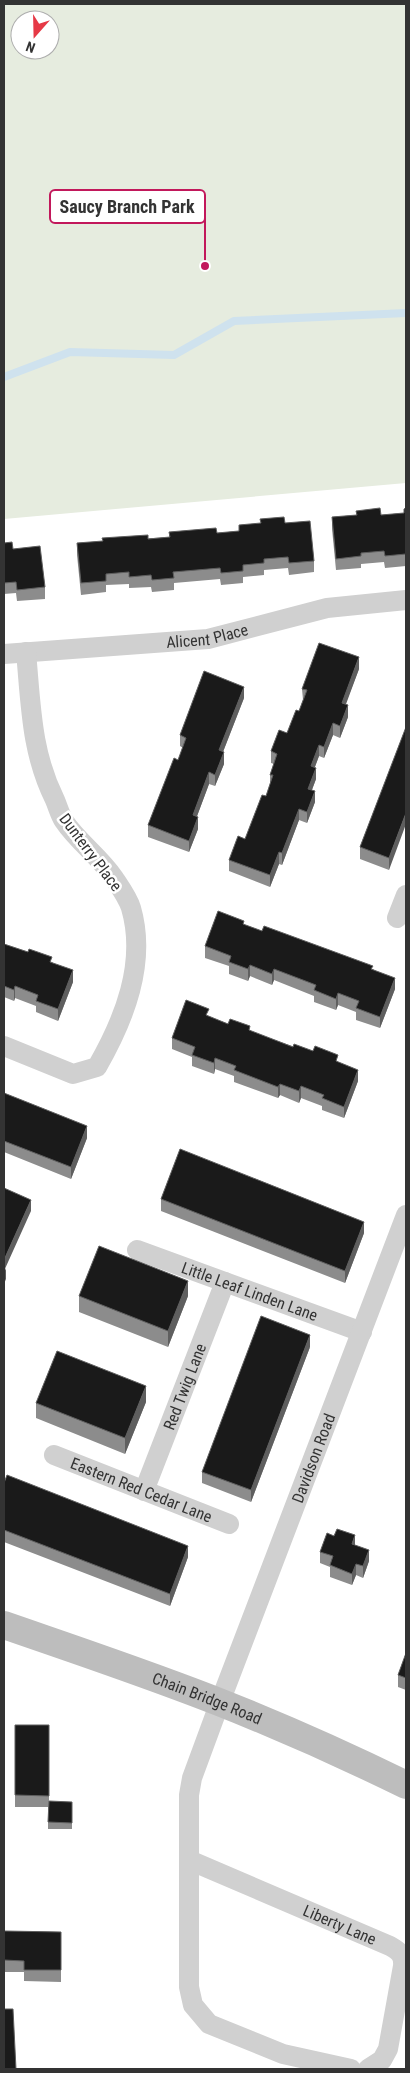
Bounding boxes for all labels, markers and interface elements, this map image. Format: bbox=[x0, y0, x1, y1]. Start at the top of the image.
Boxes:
north arrow bbox=[10, 10, 60, 60]
text: N bbox=[24, 38, 37, 56]
callout: Saucy Branch Park bbox=[50, 190, 205, 223]
text: Saucy Branch Park bbox=[59, 196, 195, 217]
street label: Alicent Place bbox=[166, 620, 250, 652]
street label: Dunterry Place bbox=[55, 810, 126, 895]
street label: Little Leaf Linden Lane bbox=[179, 1258, 320, 1325]
street label: Red Twig Lane bbox=[160, 1341, 210, 1433]
street label: Davidson Road bbox=[288, 1411, 339, 1506]
street label: Eastern Red Cedar Lane bbox=[68, 1454, 215, 1526]
street label: Chain Bridge Road bbox=[150, 1669, 265, 1728]
street label: Liberty Lane bbox=[300, 1901, 379, 1949]

